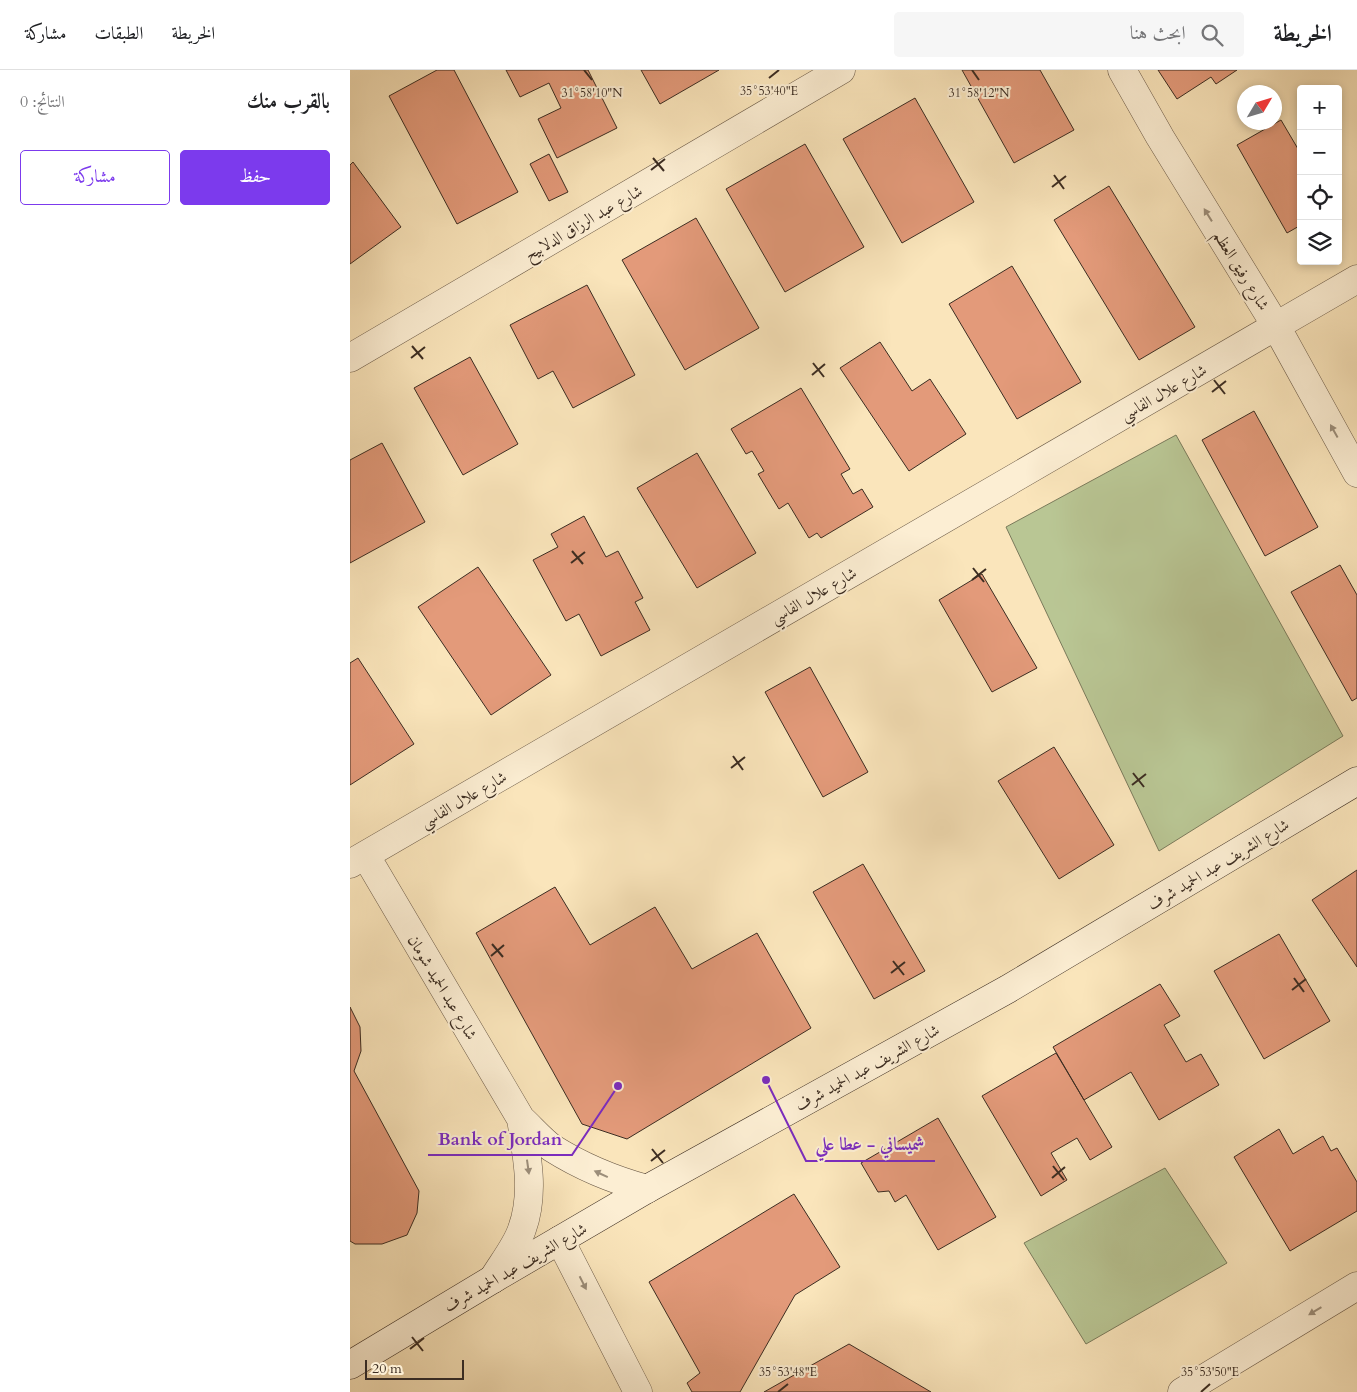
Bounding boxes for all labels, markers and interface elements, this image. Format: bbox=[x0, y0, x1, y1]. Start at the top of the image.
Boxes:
search box bbox=[894, 12, 1244, 57]
text: الخريطة bbox=[1274, 17, 1332, 50]
text: ابحث هنا bbox=[1130, 20, 1186, 46]
text: مشاركة bbox=[25, 21, 66, 46]
text: الطبقات bbox=[94, 21, 143, 46]
text: الخريطة bbox=[171, 21, 215, 46]
icon: search bbox=[1198, 21, 1226, 49]
text: 35°53'40"E bbox=[740, 83, 798, 99]
text: 31°58'10"N bbox=[562, 85, 623, 101]
text: 31°58'12"N bbox=[949, 85, 1010, 101]
north arrow bbox=[1237, 85, 1282, 130]
map controls bbox=[1297, 85, 1342, 265]
button: + bbox=[1297, 85, 1342, 130]
text: بالقرب منك bbox=[247, 87, 330, 116]
text: النتائج: 0 bbox=[20, 91, 65, 113]
button: − bbox=[1297, 130, 1342, 175]
button: مشاركة bbox=[20, 150, 170, 205]
button: حفظ bbox=[180, 150, 330, 205]
button: locate bbox=[1297, 175, 1342, 220]
street label: شارع عبد الرزاق الدلابيح bbox=[520, 180, 648, 268]
one-way arrow bbox=[1203, 208, 1212, 221]
button: layers bbox=[1297, 220, 1342, 265]
street label: شارع رفيق العظم bbox=[1204, 226, 1274, 317]
street label: شارع علال الفاسي bbox=[1116, 359, 1213, 430]
one-way arrow bbox=[1329, 424, 1338, 437]
street label: شارع علال الفاسي bbox=[766, 562, 863, 633]
street label: شارع علال الفاسي bbox=[416, 766, 513, 837]
street label: شارع الشريف عبد الحميد شرف bbox=[1144, 814, 1295, 918]
street label: شارع عبد الحميد شومان bbox=[400, 931, 482, 1045]
street label: شارع الشريف عبد الحميد شرف bbox=[791, 1019, 944, 1118]
callout: Bank of Jordan bbox=[428, 1122, 572, 1155]
text: Bank of Jordan bbox=[438, 1127, 563, 1152]
callout: شميساني - عطا علي bbox=[806, 1128, 935, 1161]
text: شميساني - عطا علي bbox=[814, 1132, 925, 1162]
one-way arrow bbox=[525, 1159, 533, 1175]
one-way arrow bbox=[594, 1169, 608, 1177]
street label: شارع الشريف عبد الحميد شرف bbox=[440, 1218, 592, 1320]
one-way arrow bbox=[579, 1276, 587, 1291]
one-way arrow bbox=[1309, 1306, 1322, 1316]
scale bar bbox=[365, 1357, 464, 1380]
text: 20 m bbox=[372, 1359, 402, 1378]
text: 35°53'48"E bbox=[759, 1364, 817, 1380]
text: 35°53'50"E bbox=[1181, 1364, 1239, 1380]

